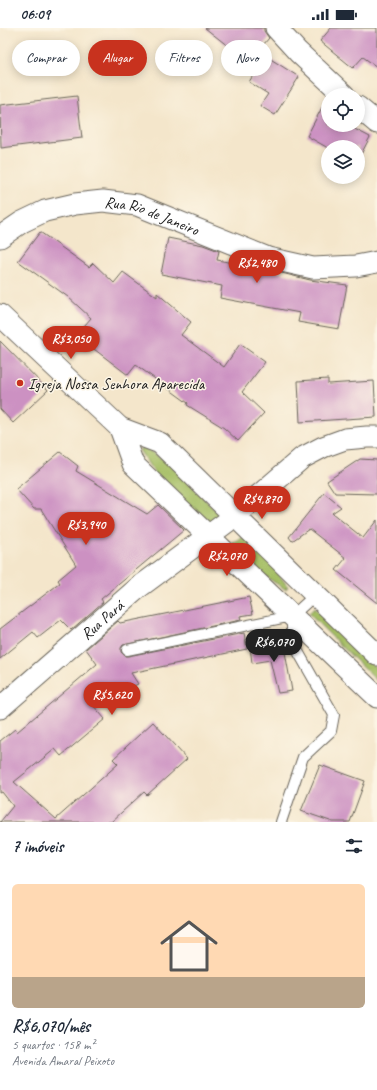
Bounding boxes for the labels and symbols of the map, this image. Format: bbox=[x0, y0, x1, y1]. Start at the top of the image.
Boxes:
street label: Rua Rio de Janeiro bbox=[103, 192, 203, 240]
pin: R$2,480 bbox=[220, 250, 294, 284]
pin: R$3,050 bbox=[34, 326, 108, 360]
place label: Igreja Nossa Senhora Aparecida bbox=[28, 374, 206, 394]
marker: Igreja Nossa Senhora Aparecida bbox=[15, 378, 25, 388]
pin: R$4,870 bbox=[225, 486, 299, 520]
pin: R$3,940 bbox=[49, 512, 123, 546]
pin: R$2,070 bbox=[190, 543, 264, 577]
street label: Rua Pará bbox=[77, 595, 130, 644]
pin: R$6,070 bbox=[237, 629, 311, 663]
pin: R$5,620 bbox=[75, 682, 149, 716]

